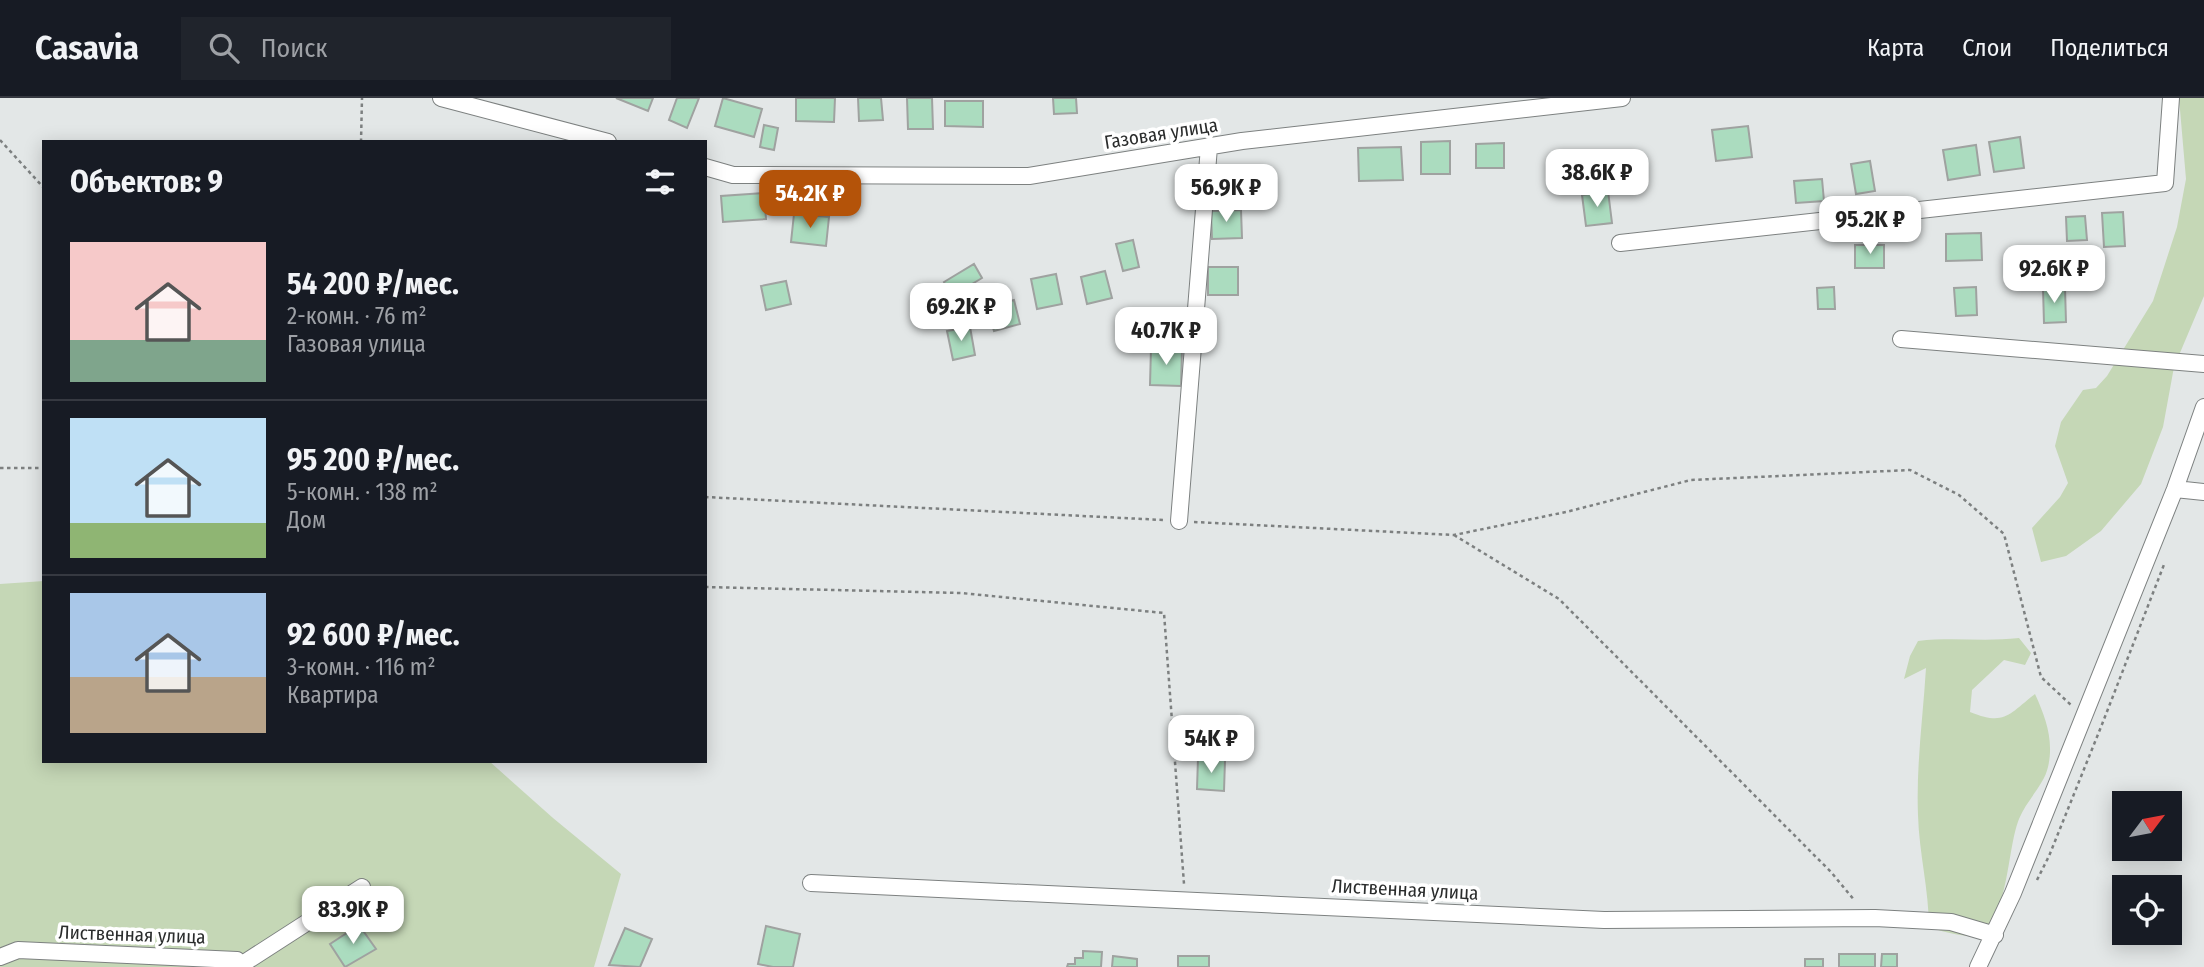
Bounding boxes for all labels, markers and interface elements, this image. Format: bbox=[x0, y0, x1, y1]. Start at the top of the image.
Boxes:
search box bbox=[181, 17, 671, 80]
text: Casavia bbox=[35, 28, 139, 68]
icon: search bbox=[205, 29, 243, 67]
text: Поиск bbox=[261, 33, 328, 64]
text: Карта bbox=[1867, 34, 1924, 62]
text: Слои bbox=[1962, 34, 2012, 62]
text: Поделиться bbox=[2050, 34, 2169, 62]
street label: Газовая улица bbox=[1103, 113, 1220, 154]
pin: 38.6K ₽ bbox=[1532, 150, 1662, 209]
text: 38.6K ₽ bbox=[1562, 158, 1632, 186]
icon: filters bbox=[641, 163, 679, 201]
text: Объектов: 9 bbox=[70, 164, 223, 200]
pin: 56.9K ₽ bbox=[1161, 164, 1291, 224]
pin: 54.2K ₽ bbox=[745, 170, 875, 230]
text: 56.9K ₽ bbox=[1191, 173, 1261, 201]
text: 54.2K ₽ bbox=[775, 179, 845, 207]
pin: 95.2K ₽ bbox=[1805, 197, 1935, 256]
text: 95.2K ₽ bbox=[1835, 205, 1905, 233]
pin: 92.6K ₽ bbox=[1989, 246, 2119, 305]
text: 92.6K ₽ bbox=[2019, 254, 2089, 282]
text: 54 200 ₽/мес. bbox=[287, 266, 459, 302]
icon: home bbox=[126, 270, 210, 354]
pin: 69.2K ₽ bbox=[896, 284, 1026, 343]
text: 69.2K ₽ bbox=[926, 292, 996, 320]
text: 2-комн. · 76 m² bbox=[287, 302, 427, 330]
pin: 40.7K ₽ bbox=[1101, 308, 1231, 367]
text: 40.7K ₽ bbox=[1131, 316, 1201, 344]
text: Газовая улица bbox=[287, 330, 426, 358]
text: 95 200 ₽/мес. bbox=[287, 442, 459, 478]
icon: home bbox=[126, 446, 210, 530]
text: 5-комн. · 138 m² bbox=[287, 478, 438, 506]
text: Дом bbox=[287, 506, 326, 534]
text: 92 600 ₽/мес. bbox=[287, 617, 460, 653]
icon: home bbox=[126, 621, 210, 705]
text: 3-комн. · 116 m² bbox=[287, 653, 436, 681]
text: Квартира bbox=[287, 681, 379, 709]
pin: 54K ₽ bbox=[1162, 716, 1260, 775]
text: 54K ₽ bbox=[1184, 724, 1238, 752]
north arrow bbox=[2112, 791, 2182, 861]
map controls bbox=[2112, 791, 2182, 945]
street label: Лиственная улица bbox=[1331, 874, 1479, 905]
button: locate bbox=[2112, 875, 2182, 945]
pin: 83.9K ₽ bbox=[288, 886, 418, 946]
text: 83.9K ₽ bbox=[318, 895, 388, 923]
street label: Лиственная улица bbox=[58, 920, 206, 949]

